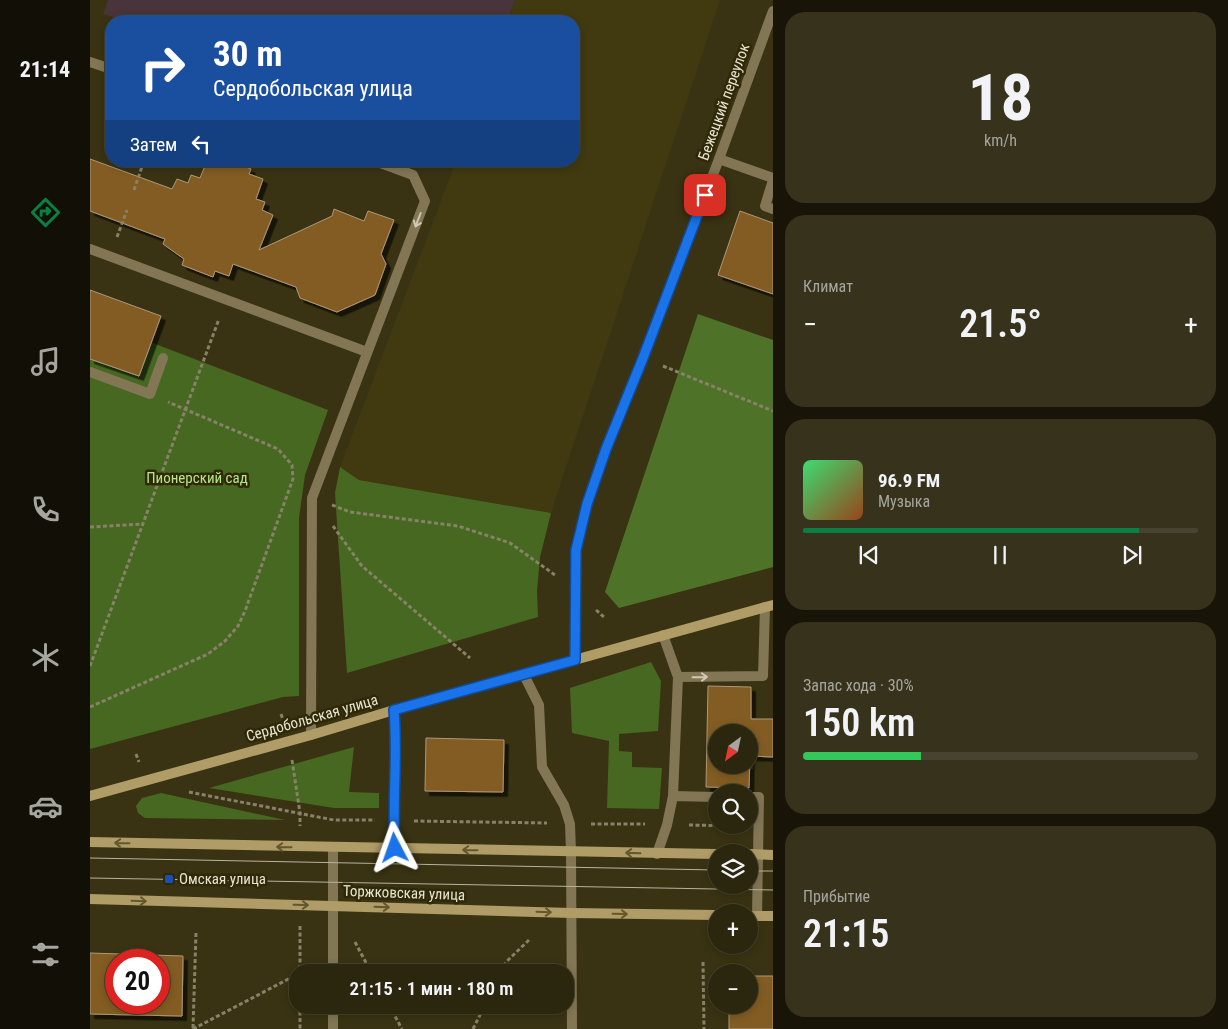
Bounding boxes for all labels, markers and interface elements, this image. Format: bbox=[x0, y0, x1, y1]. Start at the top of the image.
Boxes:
text: 30 m bbox=[213, 34, 282, 75]
icon: right bbox=[130, 35, 195, 100]
street label: Бежецкий переулок bbox=[694, 41, 754, 163]
text: 21:14 bbox=[20, 57, 70, 82]
text: 18 bbox=[968, 60, 1033, 136]
text: Сердобольская улица bbox=[213, 76, 413, 101]
icon: left bbox=[187, 130, 215, 158]
text: km/h bbox=[984, 131, 1017, 150]
text: Затем bbox=[130, 133, 177, 156]
pin bbox=[684, 174, 726, 216]
icon: arrive bbox=[691, 181, 719, 209]
icon: directions bbox=[28, 195, 63, 230]
one-way arrow bbox=[413, 212, 422, 227]
text: Климат bbox=[803, 277, 853, 296]
text: 21.5° bbox=[959, 302, 1042, 346]
text: − bbox=[803, 308, 817, 341]
text: + bbox=[1184, 308, 1198, 341]
icon: music bbox=[28, 344, 63, 379]
park label: Пионерский сад bbox=[146, 469, 248, 487]
text: 96.9 FM bbox=[878, 469, 940, 492]
icon: phone bbox=[28, 492, 63, 527]
text: Музыка bbox=[878, 492, 930, 511]
icon: previous bbox=[855, 541, 883, 569]
icon: pause bbox=[986, 541, 1014, 569]
icon: next bbox=[1118, 541, 1146, 569]
icon: climate bbox=[28, 640, 63, 675]
one-way arrow bbox=[691, 672, 707, 682]
text: Запас хода · 30% bbox=[803, 676, 914, 695]
street label: Сердобольская улица bbox=[244, 691, 380, 745]
text: 150 km bbox=[803, 701, 915, 745]
north arrow bbox=[708, 724, 758, 774]
map controls bbox=[708, 724, 758, 1014]
button: search bbox=[708, 784, 758, 834]
icon: car bbox=[28, 789, 63, 824]
position arrow bbox=[368, 821, 420, 873]
one-way arrow bbox=[114, 838, 130, 847]
one-way arrow bbox=[277, 842, 293, 851]
button: layers bbox=[708, 844, 758, 894]
one-way arrow bbox=[462, 845, 478, 854]
one-way arrow bbox=[625, 848, 641, 857]
place label: Омская улица bbox=[179, 870, 266, 888]
marker: Омская улица bbox=[163, 873, 175, 885]
street label: Торжковская улица bbox=[343, 882, 465, 904]
text: Прибытие bbox=[803, 887, 870, 906]
one-way arrow bbox=[130, 896, 146, 905]
one-way arrow bbox=[293, 900, 309, 909]
one-way arrow bbox=[374, 902, 390, 912]
button: + bbox=[708, 904, 758, 954]
one-way arrow bbox=[536, 907, 552, 917]
one-way arrow bbox=[612, 909, 628, 919]
text: 21:15 bbox=[803, 912, 889, 956]
icon: filters bbox=[28, 937, 63, 972]
speed limit sign: 20 bbox=[105, 949, 170, 1014]
button: − bbox=[708, 964, 758, 1014]
text: 21:15 · 1 мин · 180 m bbox=[350, 977, 513, 1000]

